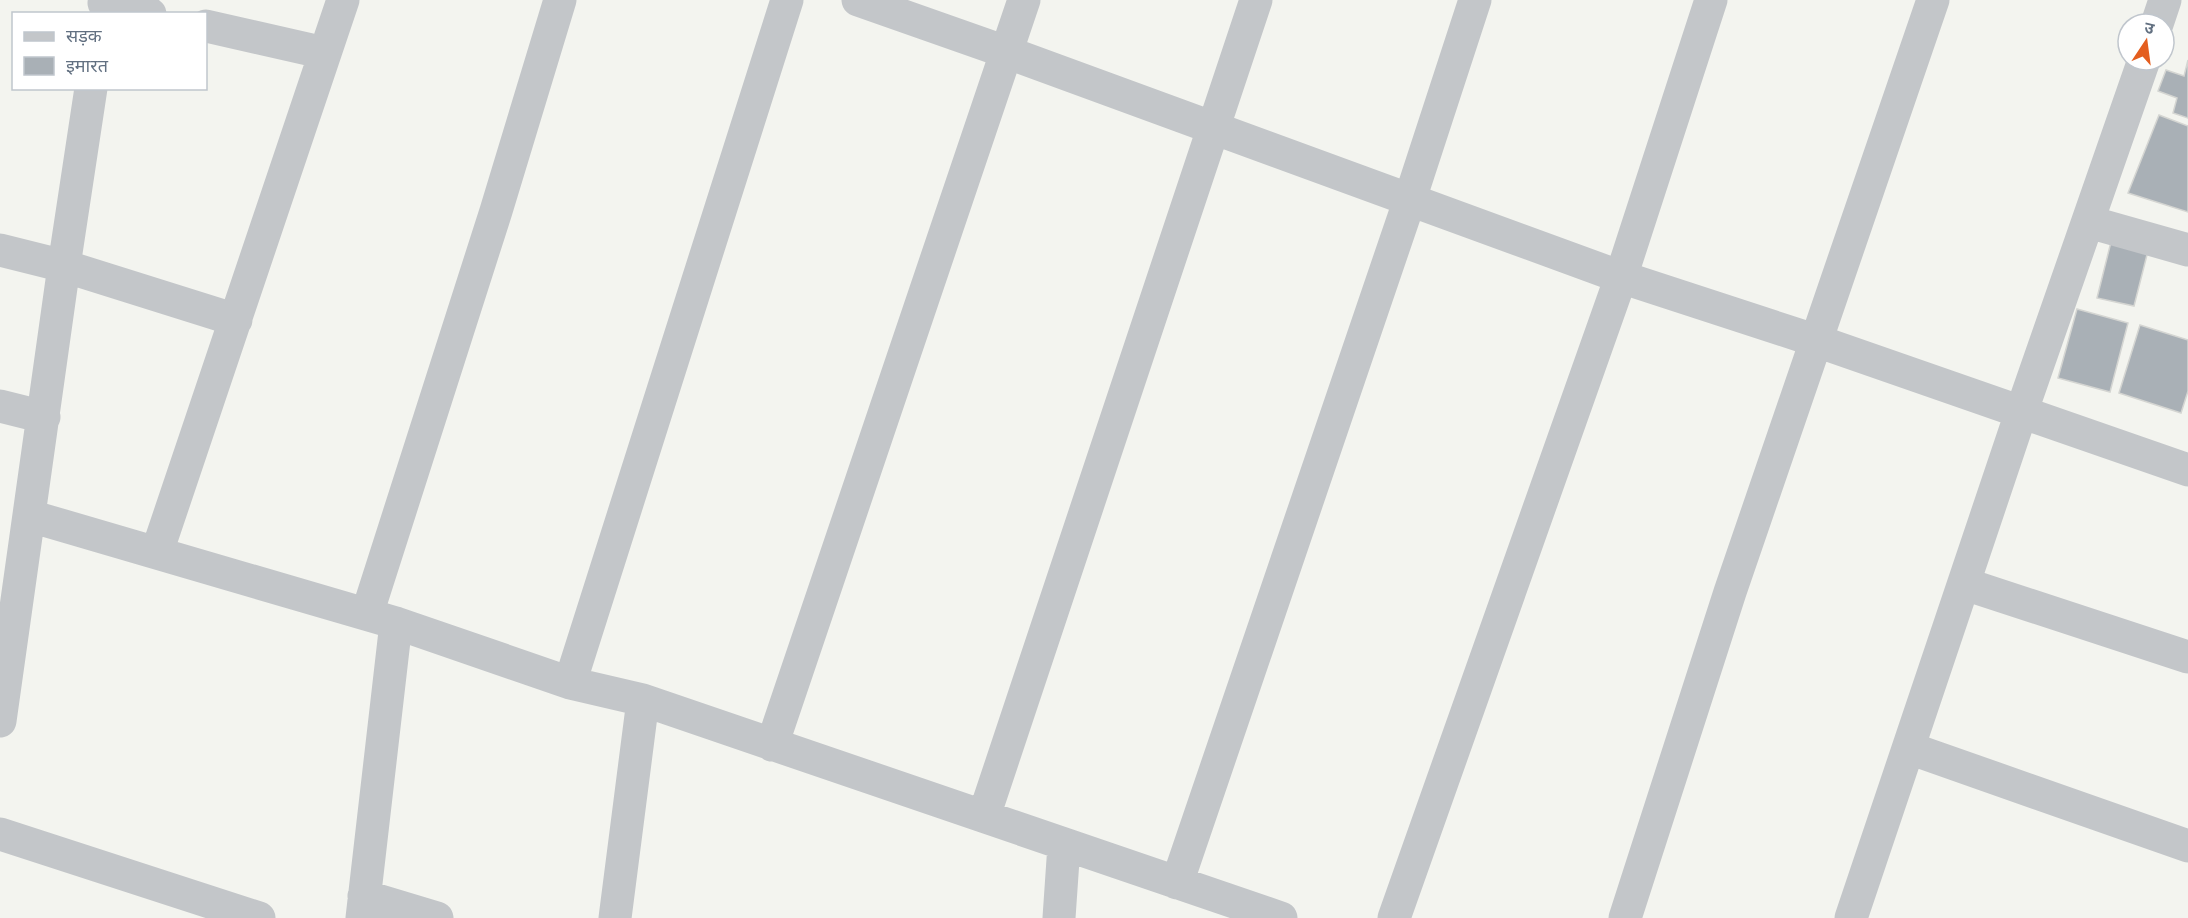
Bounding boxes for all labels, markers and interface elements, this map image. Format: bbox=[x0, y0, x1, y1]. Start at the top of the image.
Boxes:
legend bbox=[12, 12, 207, 90]
north arrow bbox=[2116, 12, 2176, 72]
text: उ bbox=[2143, 18, 2157, 38]
text: सड़क bbox=[66, 25, 103, 47]
text: इमारत bbox=[66, 55, 109, 77]

